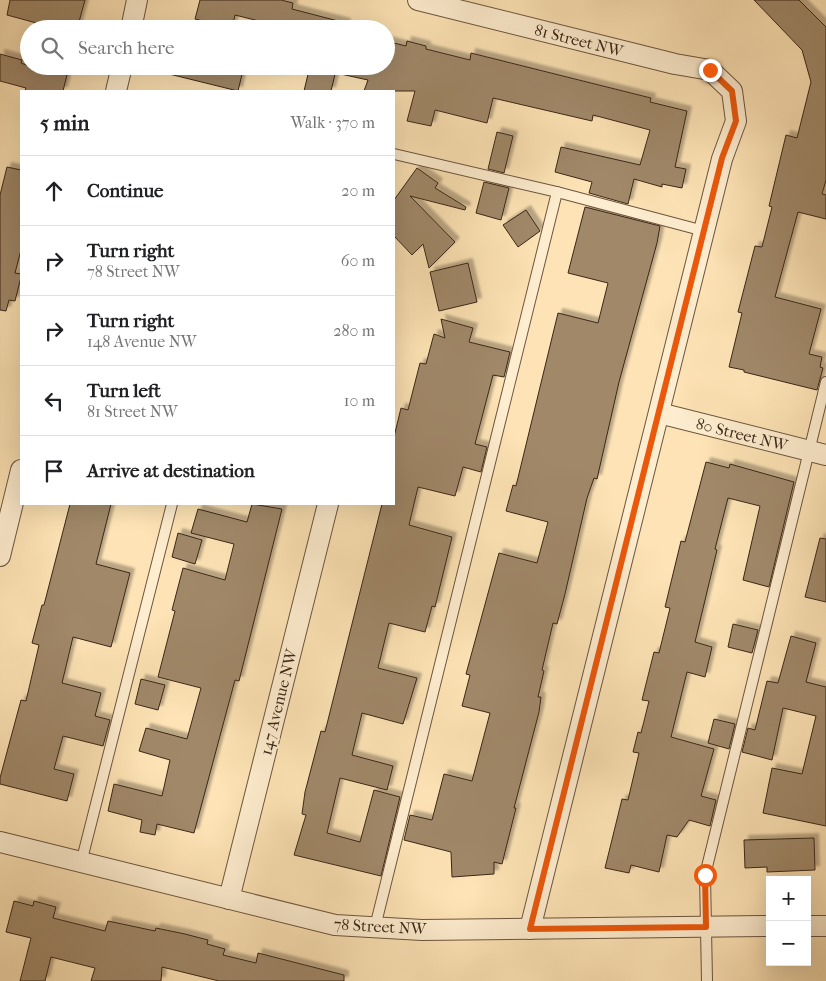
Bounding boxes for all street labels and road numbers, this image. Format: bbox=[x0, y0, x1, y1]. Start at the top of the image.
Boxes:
street label: 81 Street NW bbox=[533, 20, 626, 61]
street label: 80 Street NW bbox=[694, 414, 791, 455]
street label: 147 Avenue NW bbox=[256, 646, 301, 757]
street label: 78 Street NW bbox=[333, 915, 428, 938]

